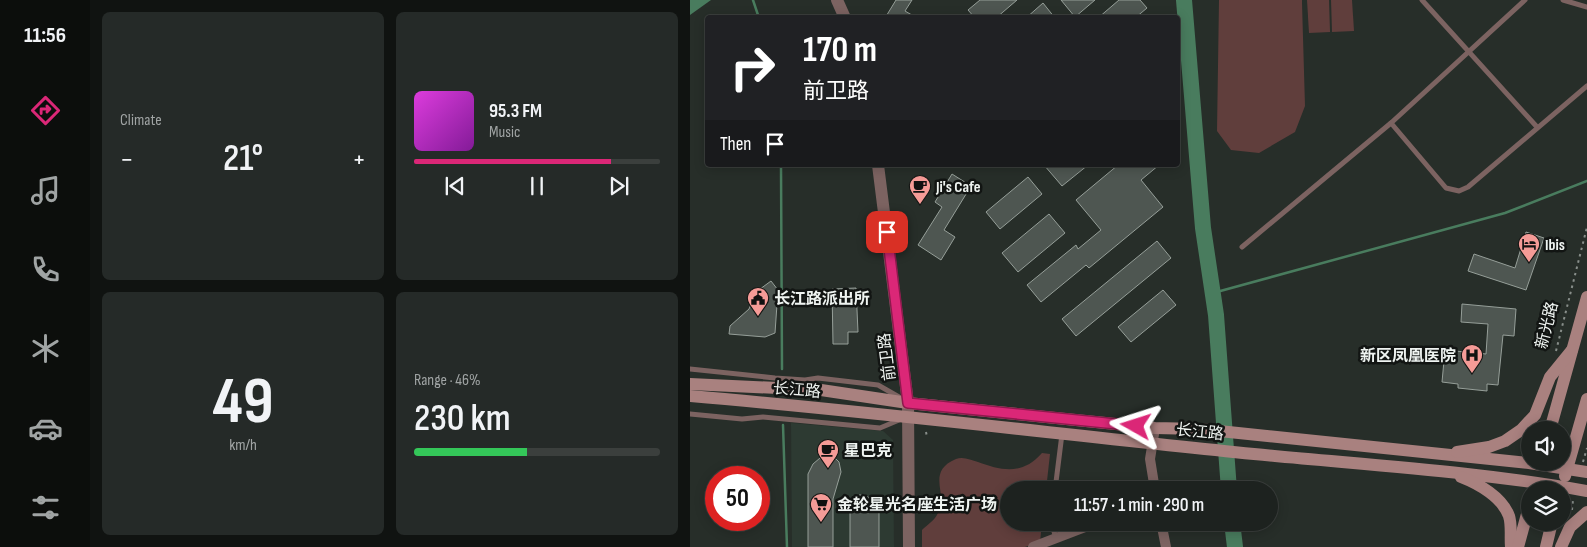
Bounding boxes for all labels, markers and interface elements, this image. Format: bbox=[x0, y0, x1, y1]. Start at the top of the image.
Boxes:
text: 11:56 bbox=[24, 22, 66, 49]
text: 170 m bbox=[803, 29, 877, 72]
icon: right bbox=[720, 35, 785, 100]
text: 前卫路 bbox=[803, 78, 869, 105]
icon: directions bbox=[28, 93, 63, 128]
text: 95.3 FM bbox=[489, 100, 542, 123]
text: Climate bbox=[120, 111, 162, 130]
text: Music bbox=[489, 123, 520, 142]
icon: arrive bbox=[761, 130, 789, 158]
text: Then bbox=[720, 133, 751, 156]
text: 21° bbox=[223, 136, 263, 181]
text: − bbox=[120, 143, 134, 176]
text: + bbox=[352, 143, 366, 176]
icon: previous bbox=[441, 172, 469, 200]
icon: pause bbox=[523, 172, 551, 200]
icon: next bbox=[605, 172, 633, 200]
icon: music bbox=[28, 173, 63, 208]
cafe icon: Ji's Cafe bbox=[908, 174, 932, 205]
place label: Ji's Cafe bbox=[935, 178, 981, 197]
pin bbox=[866, 211, 908, 253]
icon: arrive bbox=[873, 218, 901, 246]
hotel icon: Ibis bbox=[1517, 232, 1541, 263]
place label: Ibis bbox=[1545, 236, 1565, 255]
icon: phone bbox=[28, 252, 63, 287]
public building icon: 长江路派出所 bbox=[746, 286, 770, 317]
place label: 长江路派出所 bbox=[774, 290, 870, 309]
street label: 新光路 bbox=[1532, 300, 1562, 351]
icon: climate bbox=[28, 331, 63, 366]
street label: 前卫路 bbox=[875, 332, 900, 382]
hospital icon: 新区凤凰医院 bbox=[1460, 343, 1484, 374]
place label: 新区凤凰医院 bbox=[1360, 347, 1456, 366]
text: 49 bbox=[212, 364, 274, 442]
text: Range · 46% bbox=[414, 371, 481, 390]
street label: 长江路 bbox=[772, 379, 822, 402]
text: 230 km bbox=[414, 396, 511, 441]
position arrow bbox=[1109, 399, 1161, 451]
icon: car bbox=[28, 411, 63, 446]
street label: 长江路 bbox=[1175, 421, 1225, 444]
map controls bbox=[1521, 421, 1571, 531]
button: sound bbox=[1521, 421, 1571, 471]
text: km/h bbox=[229, 436, 257, 455]
cafe icon: 星巴克 bbox=[816, 438, 840, 469]
place label: 星巴克 bbox=[844, 442, 892, 461]
speed limit sign: 50 bbox=[705, 466, 770, 531]
button: layers bbox=[1521, 481, 1571, 531]
icon: filters bbox=[28, 490, 63, 525]
supermarket icon: 金轮星光名座生活广场 bbox=[809, 492, 833, 523]
text: 11:57 · 1 min · 290 m bbox=[1074, 494, 1204, 517]
place label: 金轮星光名座生活广场 bbox=[837, 496, 997, 515]

